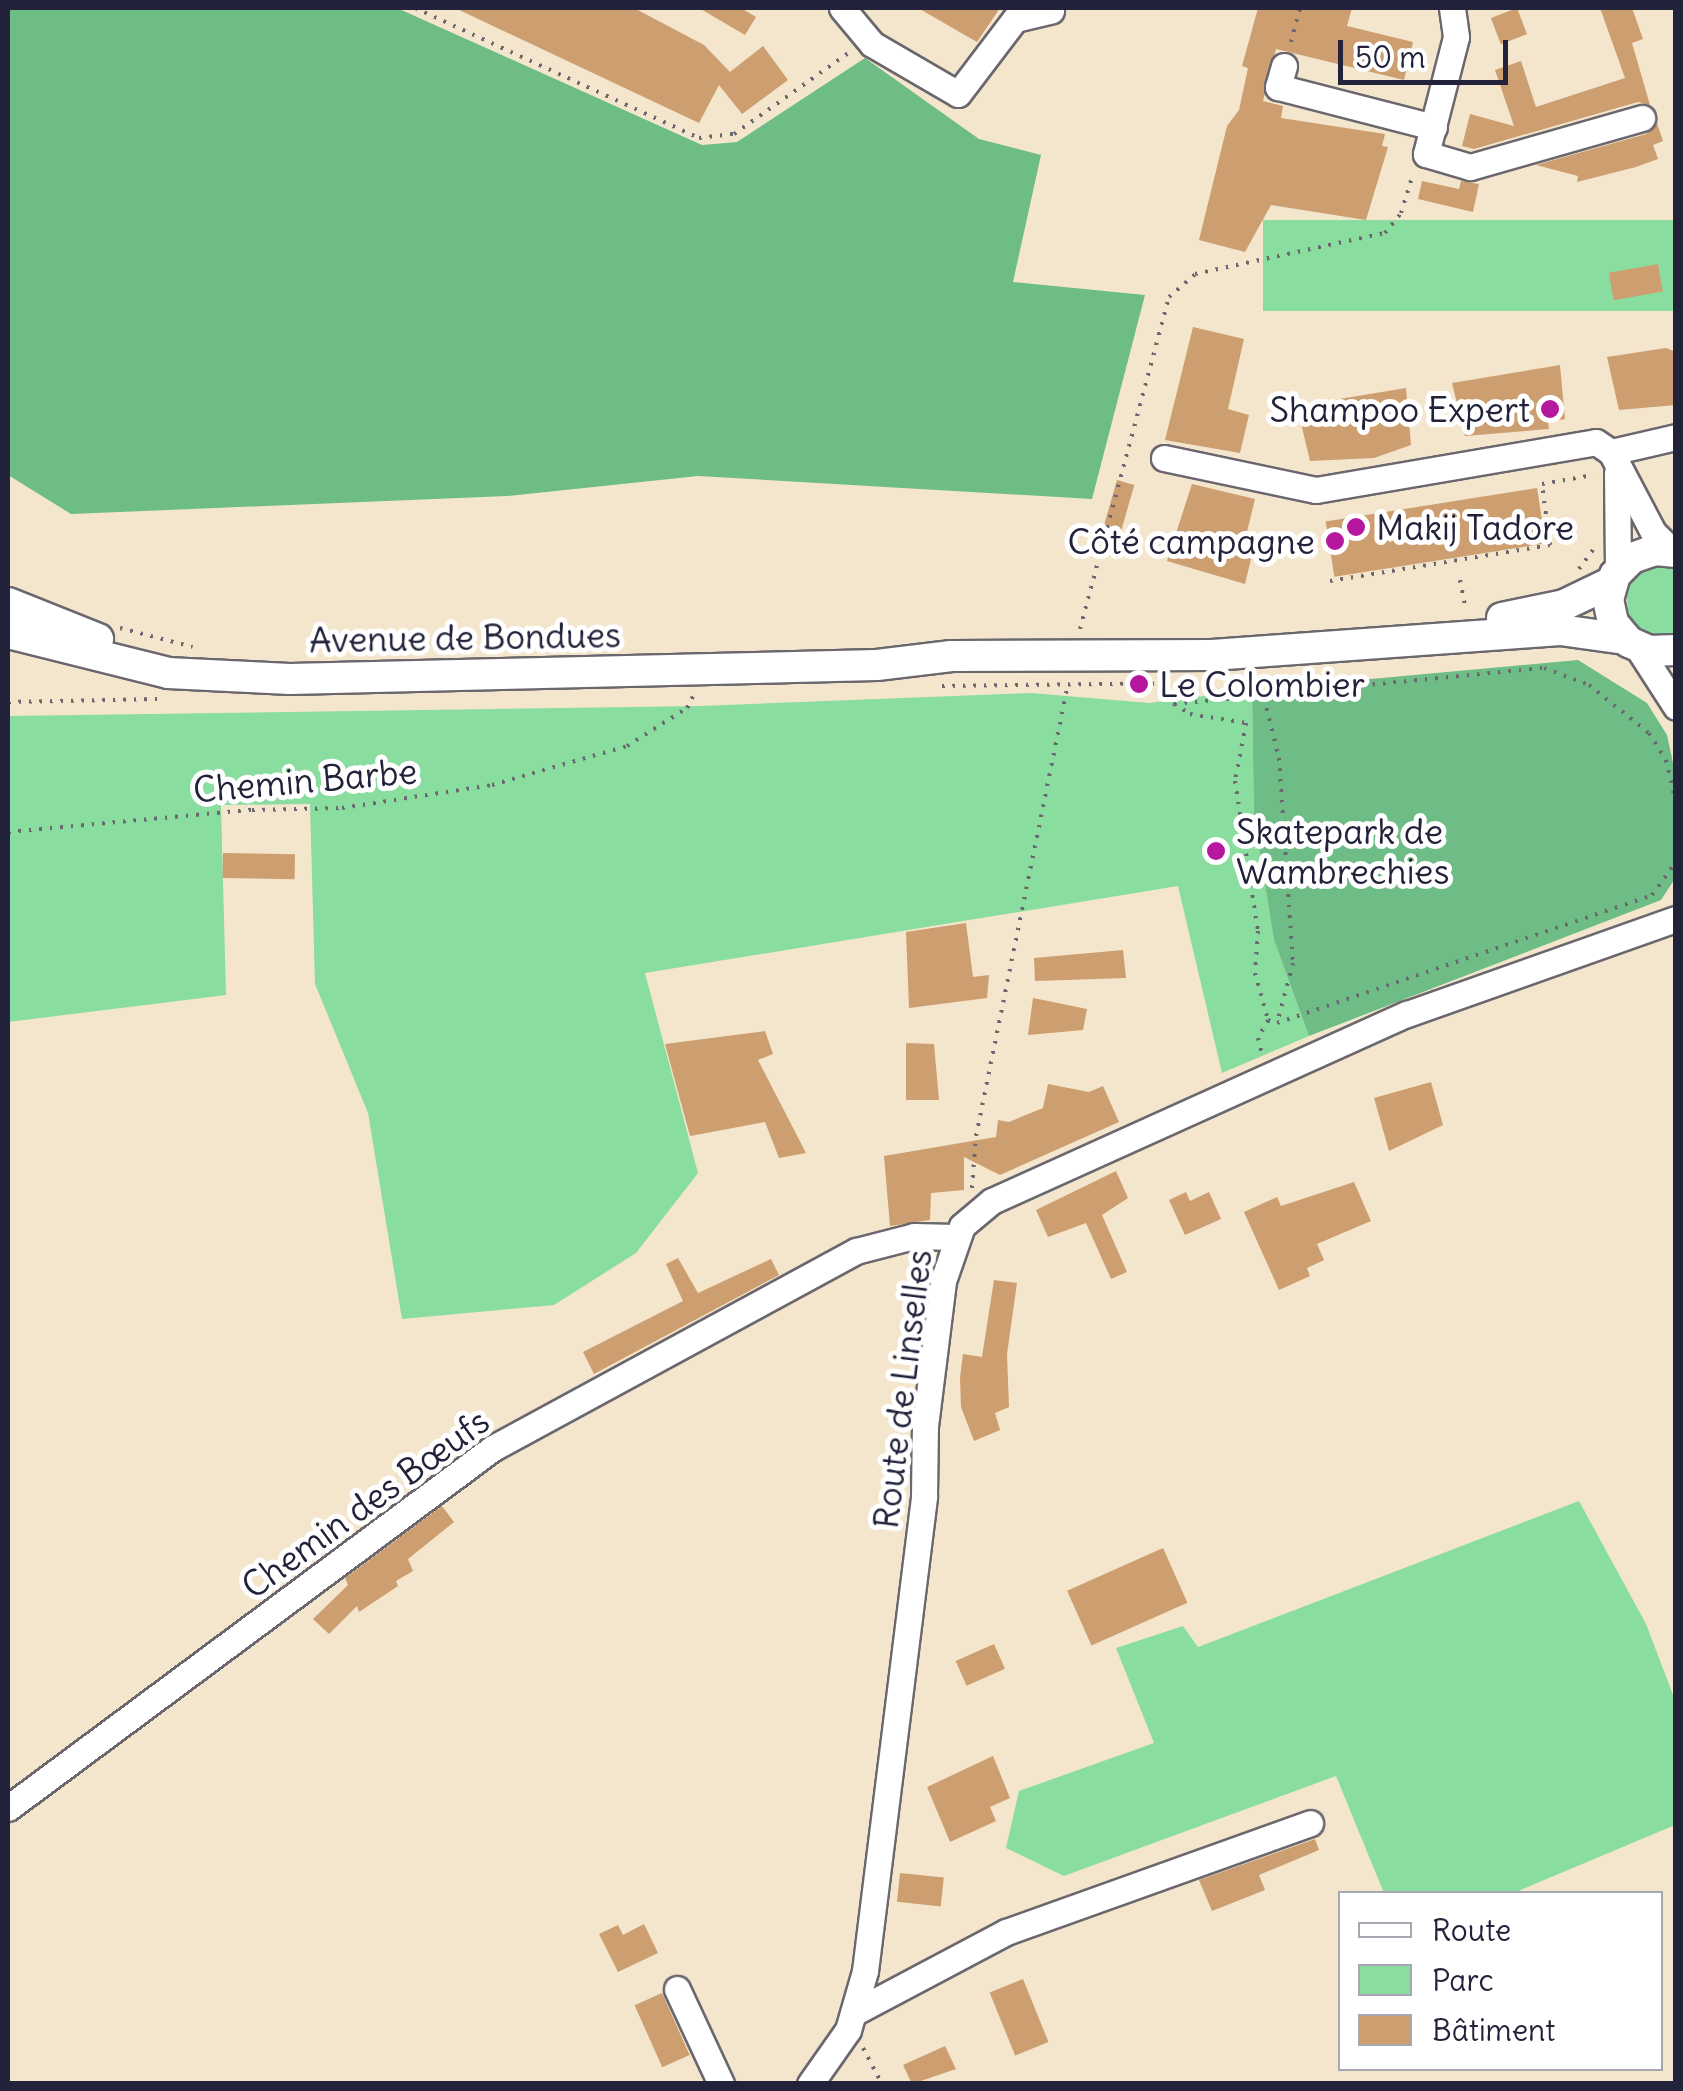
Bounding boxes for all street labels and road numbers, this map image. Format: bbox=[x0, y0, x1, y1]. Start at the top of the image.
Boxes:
street label: Avenue de Bondues bbox=[309, 613, 621, 661]
street label: Chemin Barbe bbox=[191, 749, 419, 811]
street label: Route de Linselles bbox=[864, 1247, 940, 1531]
street label: Chemin des Bœufs bbox=[233, 1399, 497, 1607]

